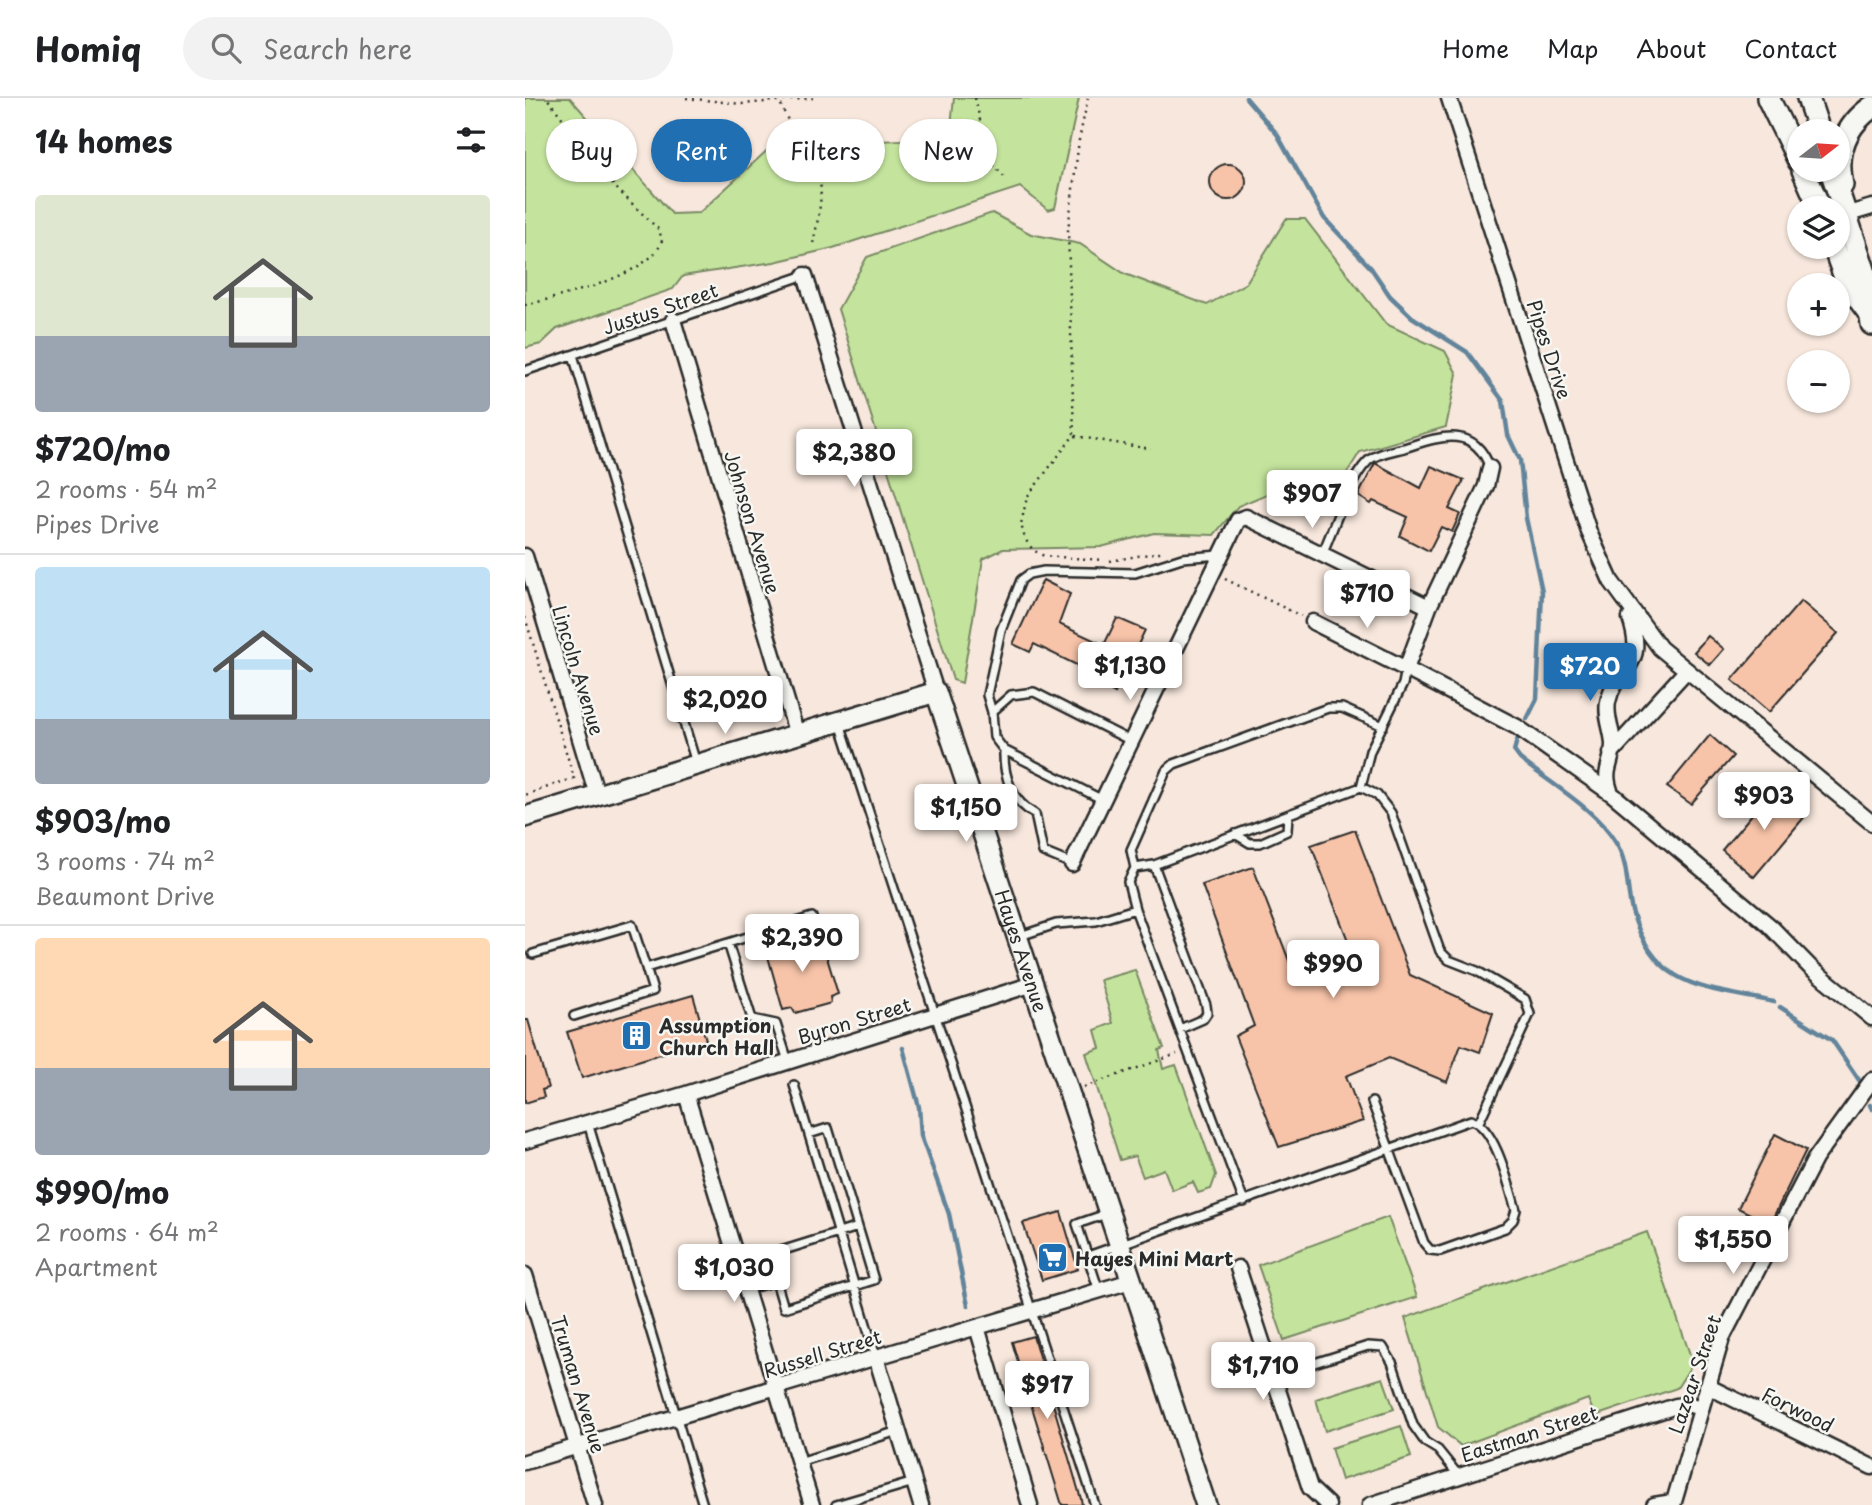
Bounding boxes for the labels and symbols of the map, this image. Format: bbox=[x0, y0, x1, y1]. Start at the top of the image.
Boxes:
north arrow bbox=[1787, 119, 1850, 182]
street label: Justus Street bbox=[599, 275, 722, 341]
street label: Pipes Drive bbox=[1521, 296, 1579, 402]
pin: $2,380 bbox=[797, 430, 911, 489]
street label: Johnson Avenue bbox=[718, 447, 788, 597]
pin: $907 bbox=[1271, 470, 1353, 530]
pin: $710 bbox=[1326, 570, 1408, 630]
street label: Lincoln Avenue bbox=[546, 601, 612, 739]
pin: $1,130 bbox=[1073, 642, 1187, 702]
pin: $720 bbox=[1549, 644, 1631, 703]
pin: $2,020 bbox=[668, 676, 782, 736]
pin: $903 bbox=[1723, 772, 1805, 832]
pin: $1,150 bbox=[909, 784, 1023, 844]
street label: Hayes Avenue bbox=[988, 885, 1055, 1016]
pin: $2,390 bbox=[745, 914, 859, 974]
pin: $990 bbox=[1292, 940, 1374, 1000]
street label: Byron Street bbox=[794, 989, 914, 1050]
place label: Assumption Church Hall bbox=[658, 1011, 774, 1061]
building icon: Assumption Church Hall bbox=[619, 1019, 653, 1053]
pin: $1,550 bbox=[1676, 1216, 1790, 1276]
supermarket icon: Hayes Mini Mart bbox=[1035, 1241, 1069, 1275]
pin: $1,030 bbox=[677, 1244, 791, 1304]
place label: Hayes Mini Mart bbox=[1075, 1244, 1233, 1272]
street label: Lazear Street bbox=[1661, 1311, 1728, 1437]
street label: Truman Avenue bbox=[545, 1312, 613, 1456]
street label: Russell Street bbox=[760, 1322, 885, 1384]
pin: $1,710 bbox=[1206, 1342, 1320, 1402]
pin: $917 bbox=[1006, 1362, 1088, 1421]
street label: Forwood bbox=[1757, 1380, 1839, 1438]
street label: Eastman Street bbox=[1457, 1398, 1601, 1468]

